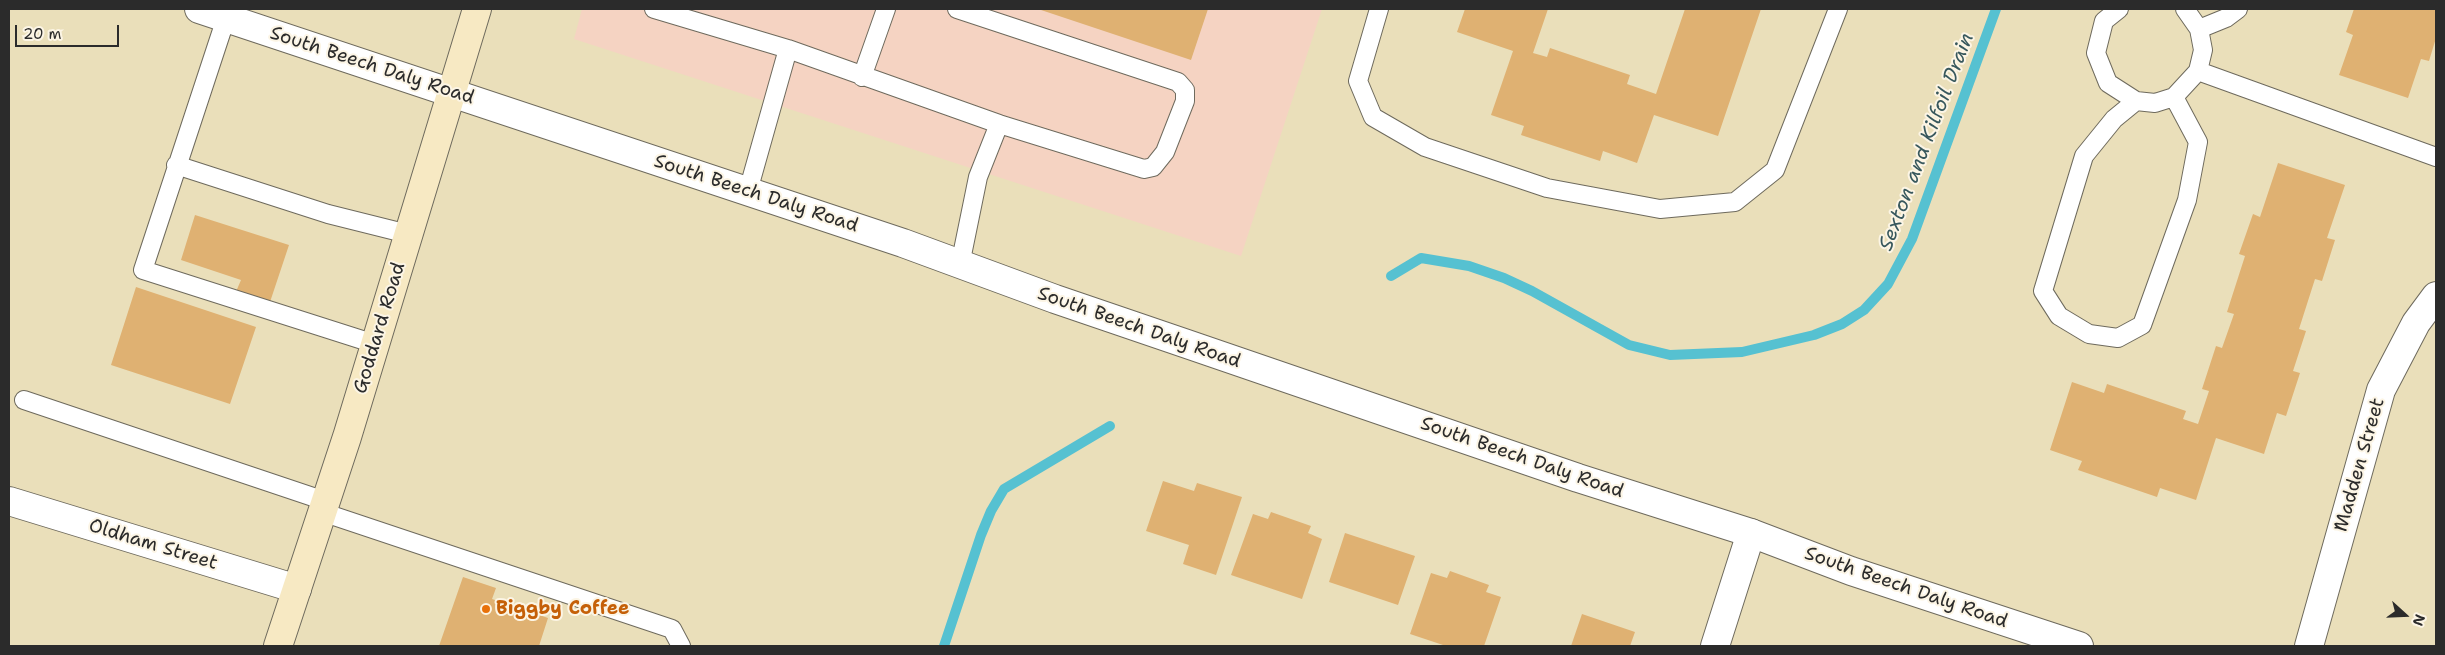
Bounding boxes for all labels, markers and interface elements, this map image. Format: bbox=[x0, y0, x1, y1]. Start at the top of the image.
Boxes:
scale bar bbox=[18, 15, 121, 47]
street label: South Beech Daly Road bbox=[267, 22, 477, 110]
text: 20 m bbox=[23, 24, 62, 44]
water label: Sexton and Kilfoil Drain bbox=[1874, 30, 1980, 254]
street label: South Beech Daly Road bbox=[651, 150, 861, 238]
street label: Goddard Road bbox=[349, 260, 411, 396]
street label: South Beech Daly Road bbox=[1034, 283, 1244, 373]
street label: Madden Street bbox=[2330, 395, 2390, 535]
street label: South Beech Daly Road bbox=[1417, 413, 1627, 503]
street label: Oldham Street bbox=[86, 515, 220, 575]
street label: South Beech Daly Road bbox=[1801, 543, 2011, 633]
north arrow bbox=[2380, 590, 2430, 640]
place label: Biggby Coffee bbox=[496, 598, 629, 620]
marker: Biggby Coffee bbox=[480, 603, 492, 615]
text: N bbox=[2409, 612, 2429, 628]

